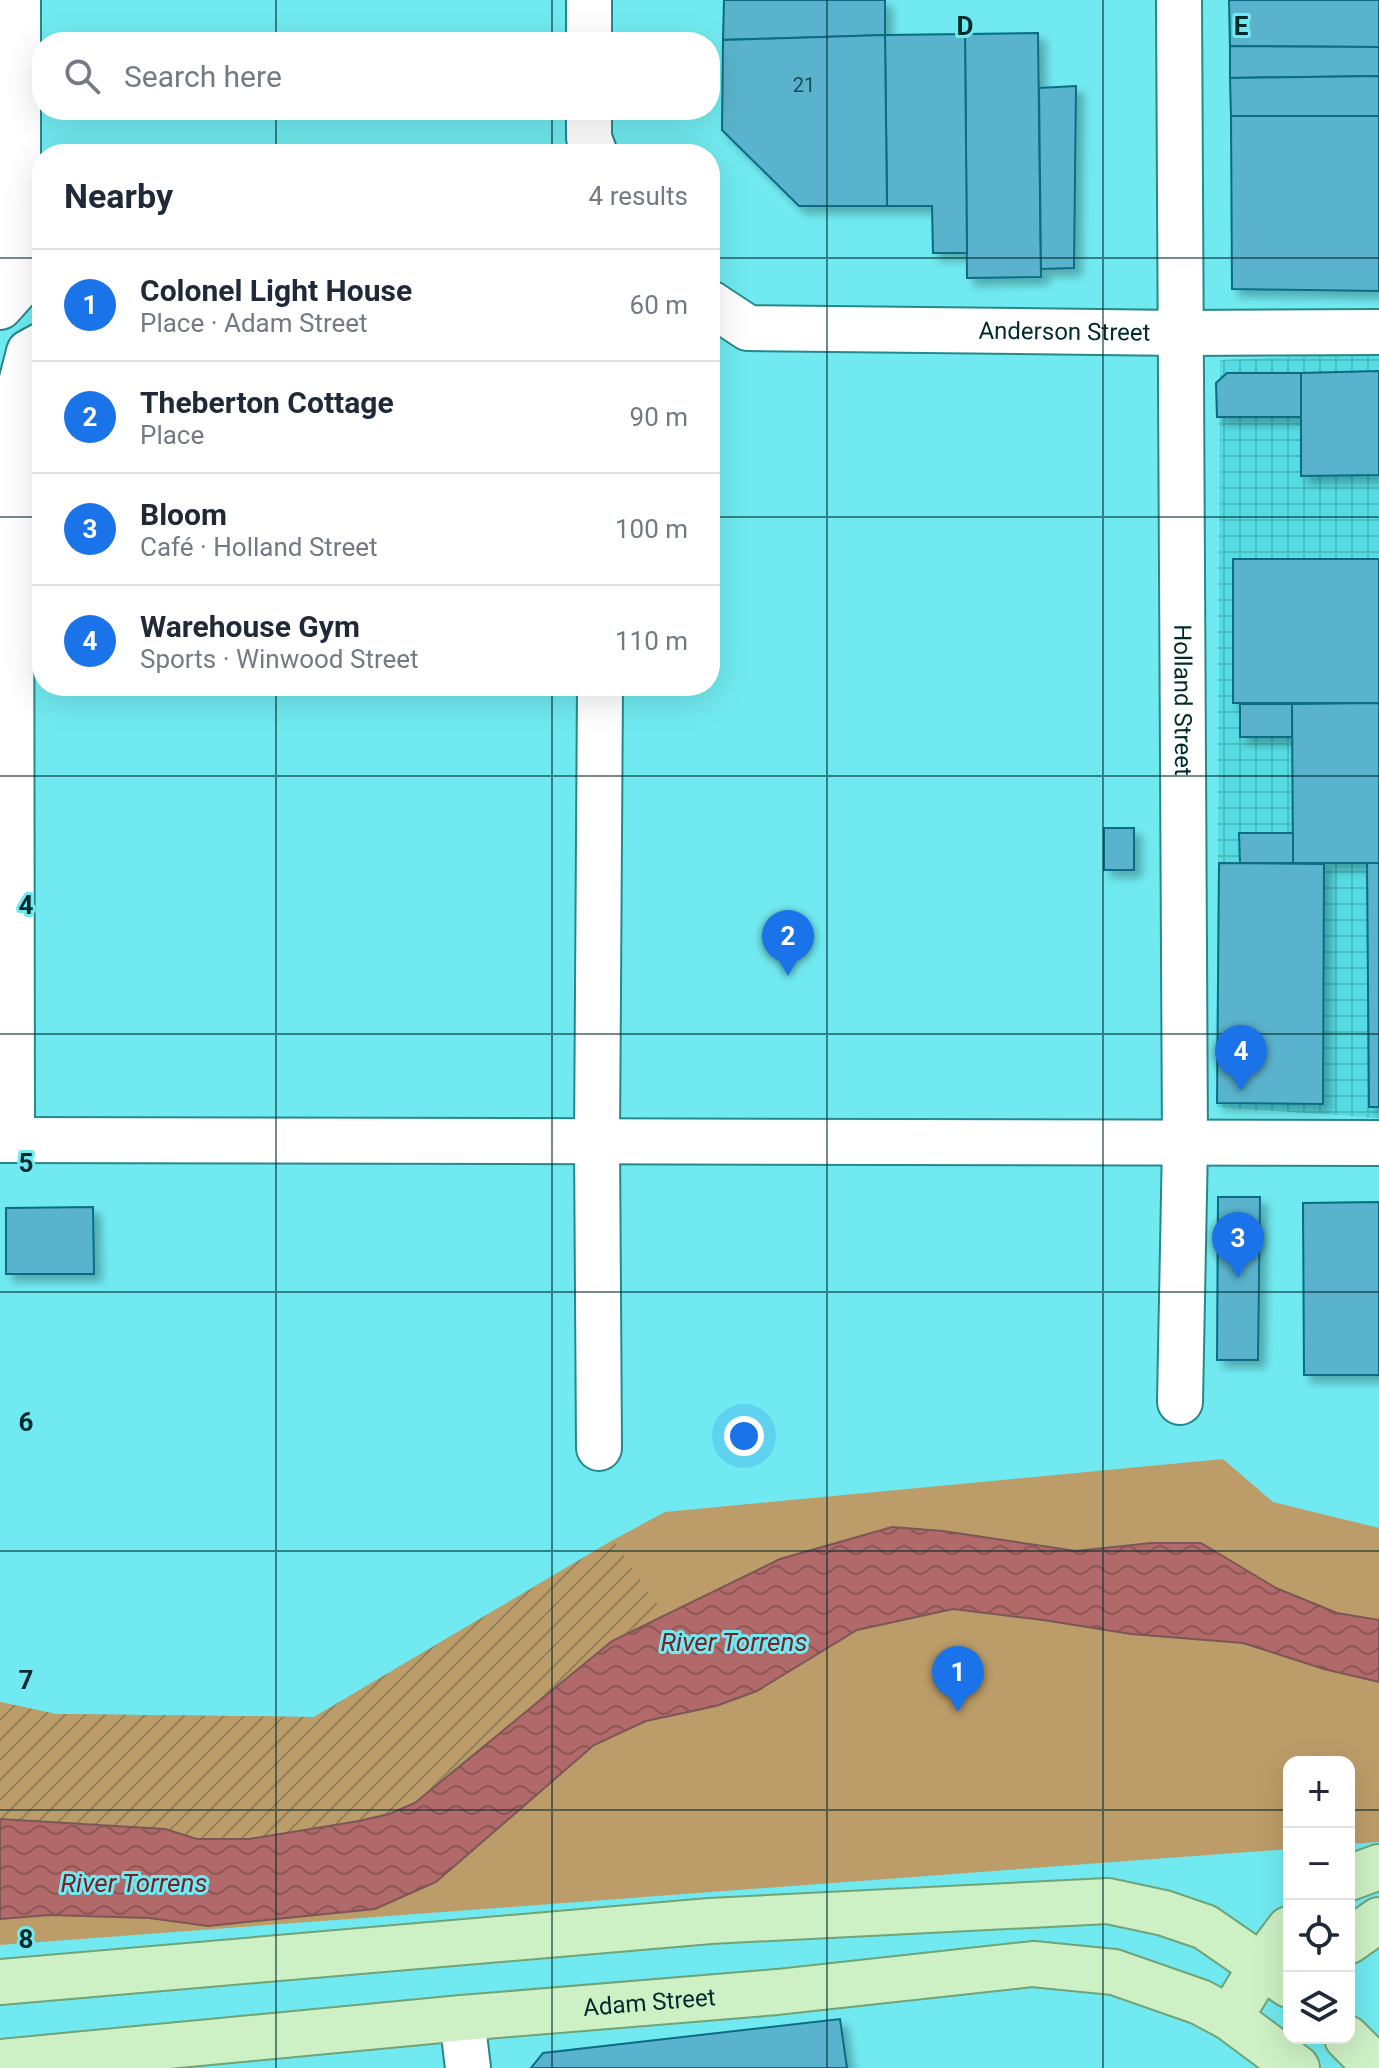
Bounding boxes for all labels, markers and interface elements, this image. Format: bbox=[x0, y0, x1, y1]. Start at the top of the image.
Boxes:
text: D bbox=[957, 11, 973, 41]
text: E bbox=[1234, 11, 1249, 41]
search box bbox=[32, 32, 720, 120]
icon: search bbox=[60, 54, 104, 98]
text: Search here bbox=[124, 59, 282, 94]
house number: 21 bbox=[793, 73, 815, 97]
text: Nearby bbox=[64, 176, 173, 216]
text: 4 results bbox=[589, 181, 688, 211]
text: Colonel Light House bbox=[140, 273, 412, 308]
text: 1 bbox=[83, 290, 97, 320]
text: 60 m bbox=[630, 290, 688, 320]
text: Place · Adam Street bbox=[140, 308, 368, 338]
street label: Anderson Street bbox=[978, 317, 1151, 347]
text: Theberton Cottage bbox=[140, 385, 394, 420]
text: 2 bbox=[83, 402, 97, 432]
text: 90 m bbox=[630, 402, 688, 432]
text: Place bbox=[140, 420, 204, 450]
text: Bloom bbox=[140, 497, 227, 532]
text: 3 bbox=[83, 514, 97, 544]
text: 100 m bbox=[615, 514, 688, 544]
text: Café · Holland Street bbox=[140, 532, 378, 562]
text: Warehouse Gym bbox=[140, 609, 360, 644]
street label: Holland Street bbox=[1168, 624, 1197, 776]
text: 4 bbox=[83, 626, 97, 656]
text: 110 m bbox=[615, 626, 688, 656]
text: Sports · Winwood Street bbox=[140, 644, 419, 674]
text: 4 bbox=[19, 890, 34, 920]
pin: 2 bbox=[762, 910, 814, 976]
pin: 4 bbox=[1215, 1025, 1267, 1091]
text: 5 bbox=[19, 1148, 33, 1178]
pin: 3 bbox=[1212, 1212, 1264, 1278]
text: 6 bbox=[19, 1407, 34, 1437]
your location bbox=[724, 1416, 764, 1456]
water label: River Torrens bbox=[661, 1627, 807, 1657]
pin: 1 bbox=[932, 1646, 984, 1712]
text: 7 bbox=[19, 1665, 33, 1695]
map controls bbox=[1283, 1756, 1355, 2044]
button: + bbox=[1283, 1756, 1355, 1828]
button: − bbox=[1283, 1828, 1355, 1900]
water label: River Torrens bbox=[61, 1868, 207, 1898]
button: locate bbox=[1283, 1900, 1355, 1972]
text: 8 bbox=[19, 1924, 33, 1954]
button: layers bbox=[1283, 1972, 1355, 2044]
street label: Adam Street bbox=[582, 1983, 717, 2022]

